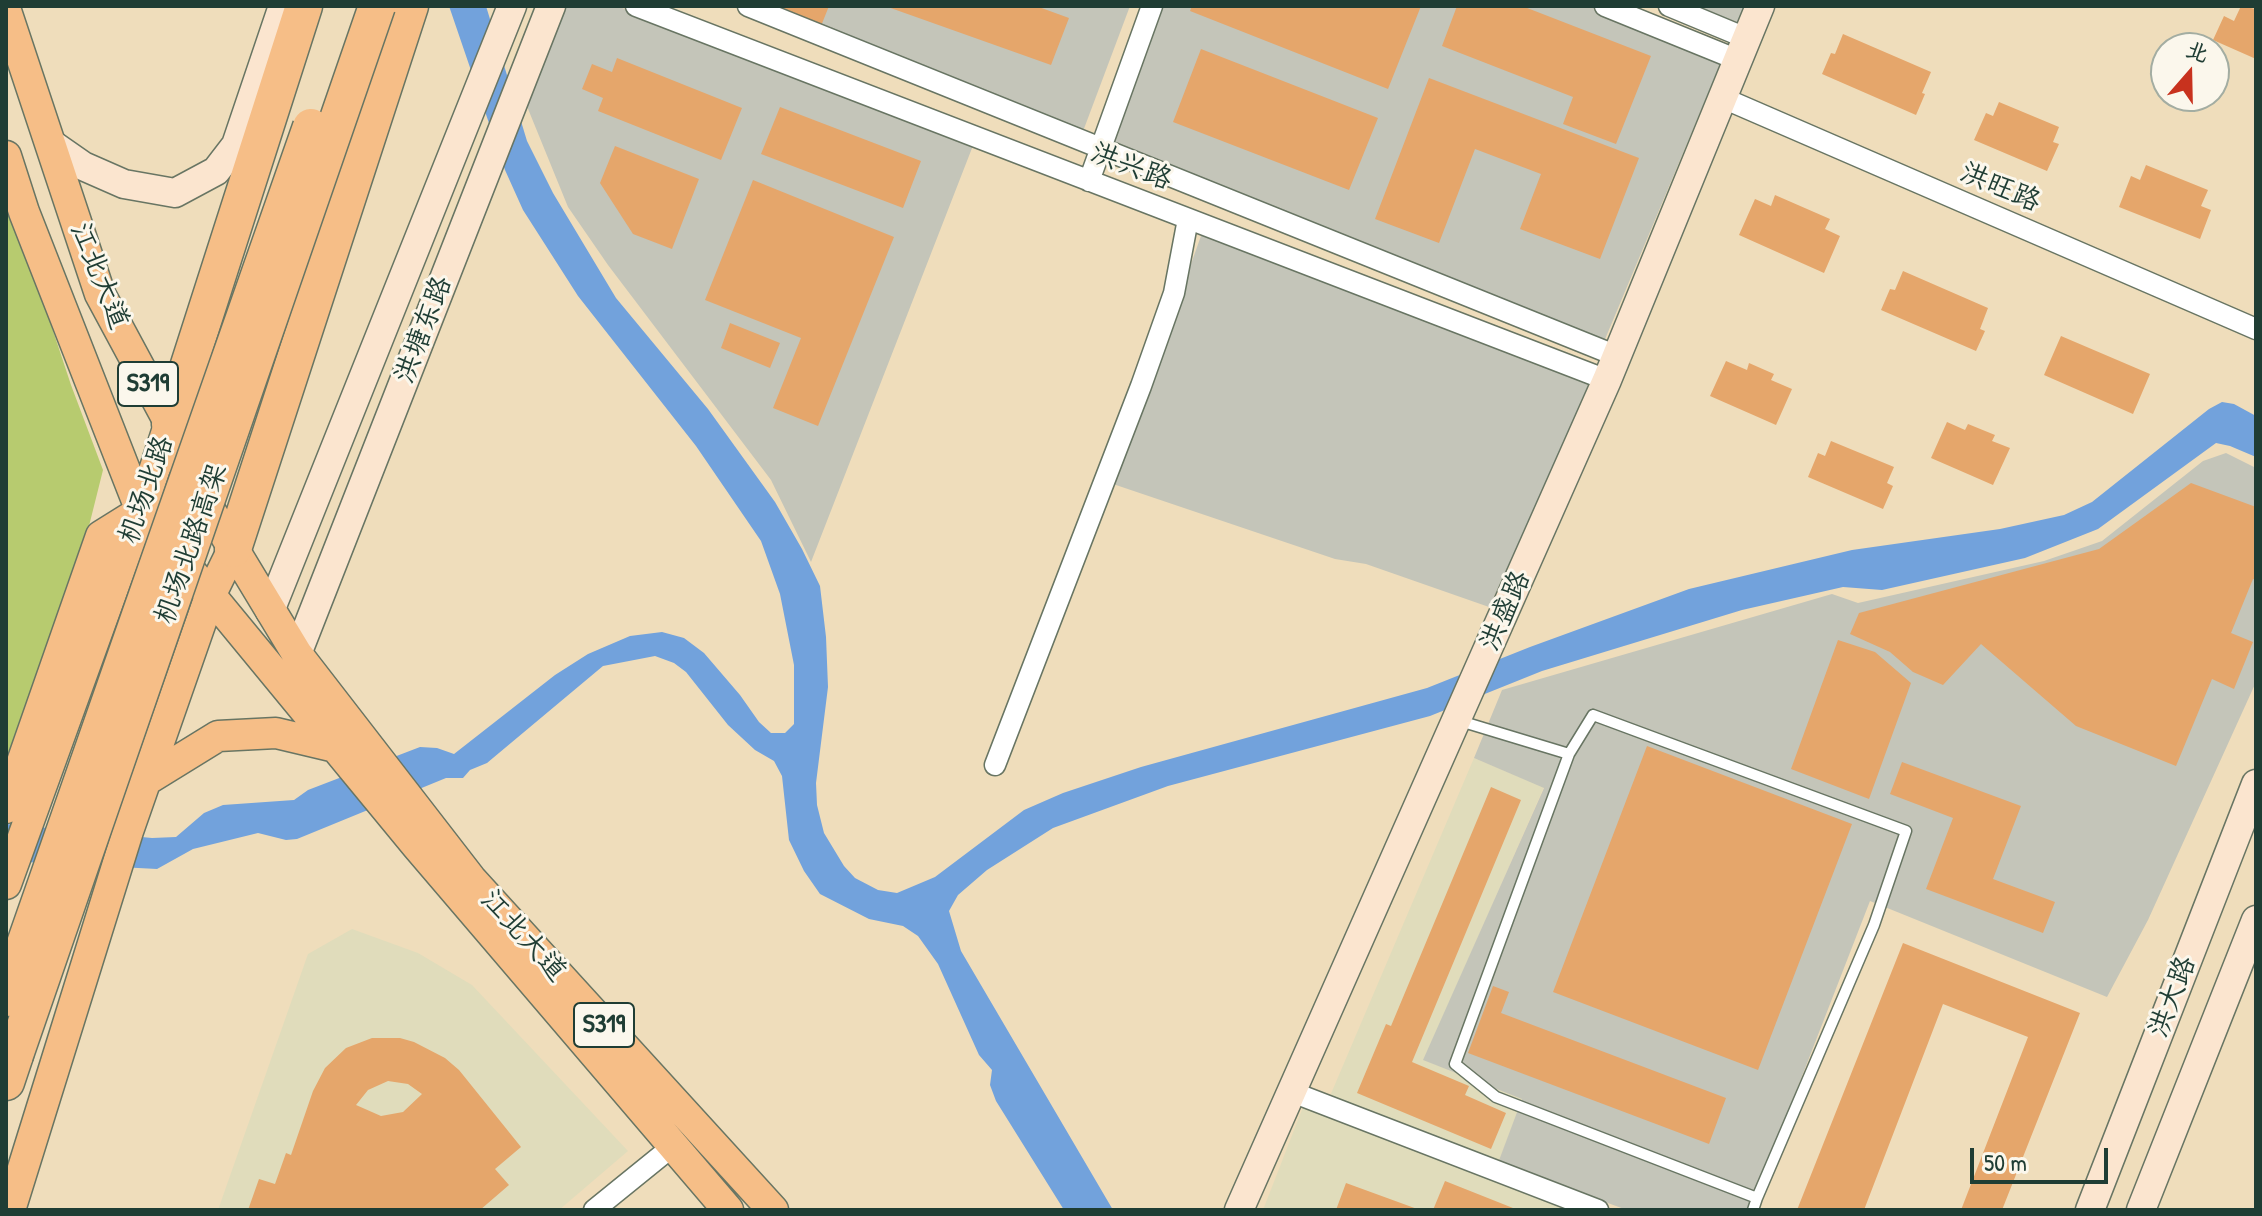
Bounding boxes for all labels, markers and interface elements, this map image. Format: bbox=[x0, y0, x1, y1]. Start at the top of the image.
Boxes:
north arrow bbox=[2150, 32, 2230, 112]
text: 北 bbox=[2182, 33, 2213, 69]
street label: 洪兴路 bbox=[1086, 136, 1176, 198]
street label: 洪旺路 bbox=[1955, 156, 2045, 220]
street label: 江北大道 bbox=[62, 218, 136, 334]
street label: 洪塘东路 bbox=[388, 272, 460, 388]
road number: S319 bbox=[118, 362, 178, 406]
street label: 机场北路 bbox=[113, 432, 181, 548]
street label: 机场北路高架 bbox=[149, 459, 235, 629]
street label: 洪盛路 bbox=[1474, 566, 1538, 656]
street label: 江北大道 bbox=[473, 883, 573, 989]
street label: 洪大路 bbox=[2142, 952, 2204, 1042]
road number: S319 bbox=[574, 1003, 634, 1047]
scale bar bbox=[1974, 1132, 2112, 1182]
text: 50 m bbox=[1984, 1146, 2027, 1178]

